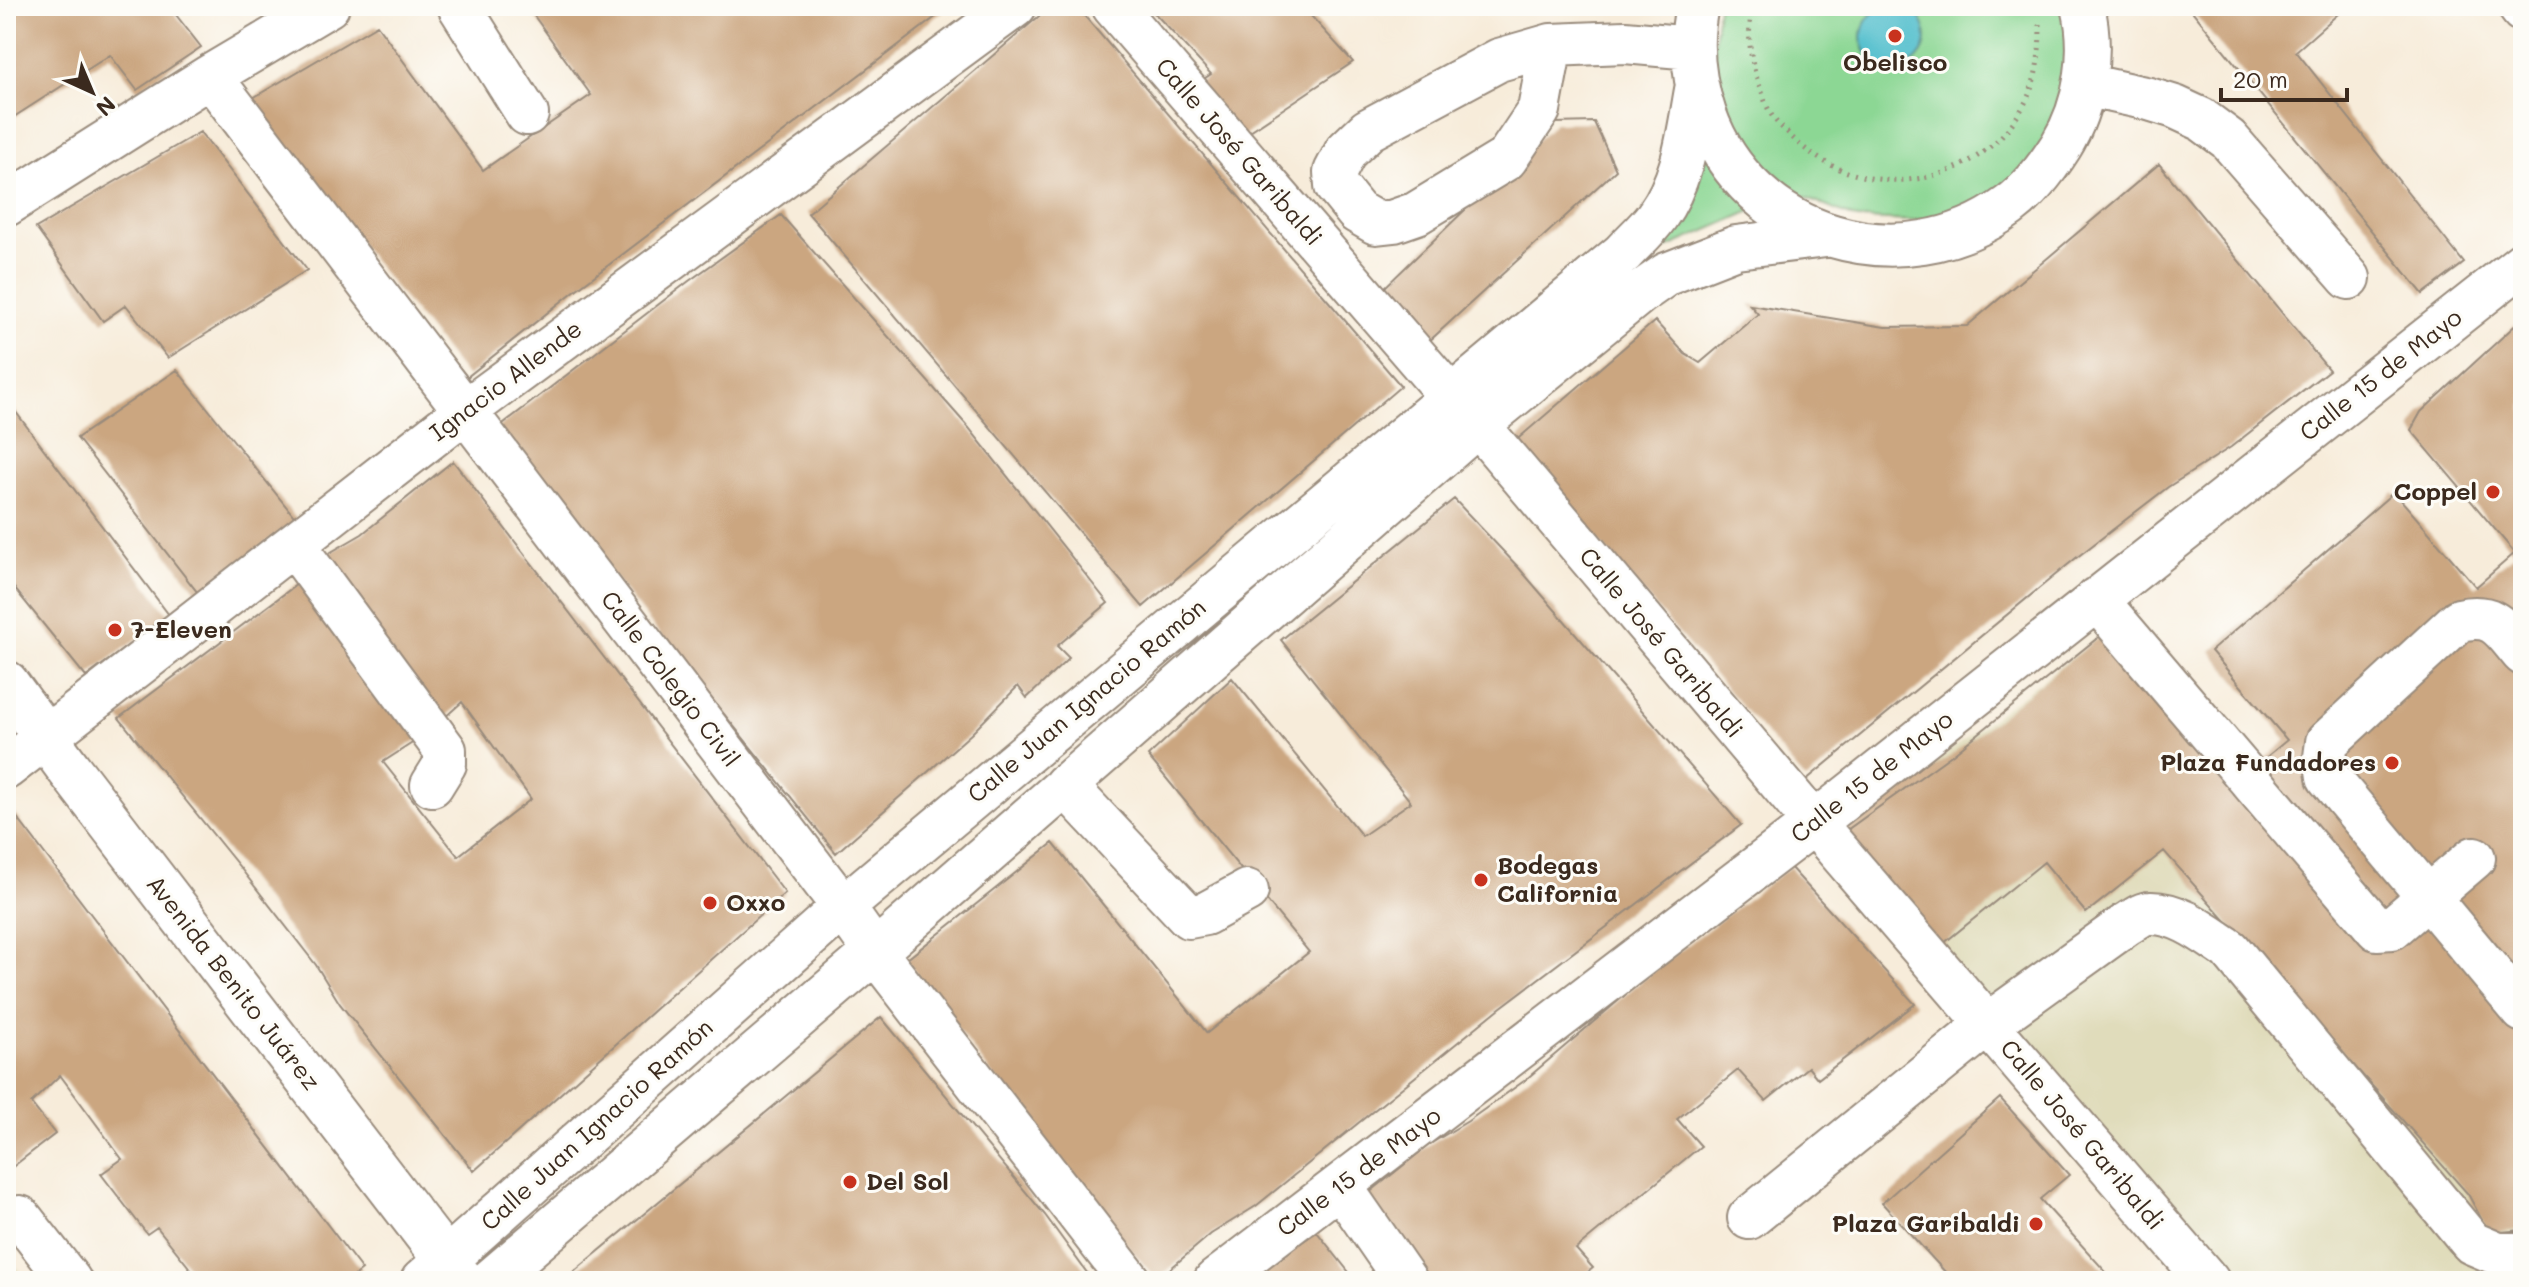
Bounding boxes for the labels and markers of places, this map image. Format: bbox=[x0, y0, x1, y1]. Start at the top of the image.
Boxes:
marker: Obelisco bbox=[1886, 27, 1904, 45]
place label: Obelisco bbox=[1843, 46, 1947, 77]
place label: Coppel bbox=[2394, 475, 2477, 506]
marker: Coppel bbox=[2484, 483, 2502, 501]
place label: 7-Eleven bbox=[131, 613, 232, 644]
marker: 7-Eleven bbox=[106, 621, 124, 639]
place label: Plaza Fundadores bbox=[2160, 746, 2376, 777]
marker: Plaza Fundadores bbox=[2383, 754, 2401, 772]
place label: Bodegas California bbox=[1497, 849, 1618, 908]
marker: Bodegas California bbox=[1472, 871, 1490, 889]
place label: Oxxo bbox=[726, 886, 785, 917]
marker: Oxxo bbox=[701, 894, 719, 912]
place label: Del Sol bbox=[866, 1165, 949, 1196]
marker: Del Sol bbox=[841, 1173, 859, 1191]
place label: Plaza Garibaldi bbox=[1832, 1207, 2020, 1238]
marker: Plaza Garibaldi bbox=[2027, 1215, 2045, 1233]

